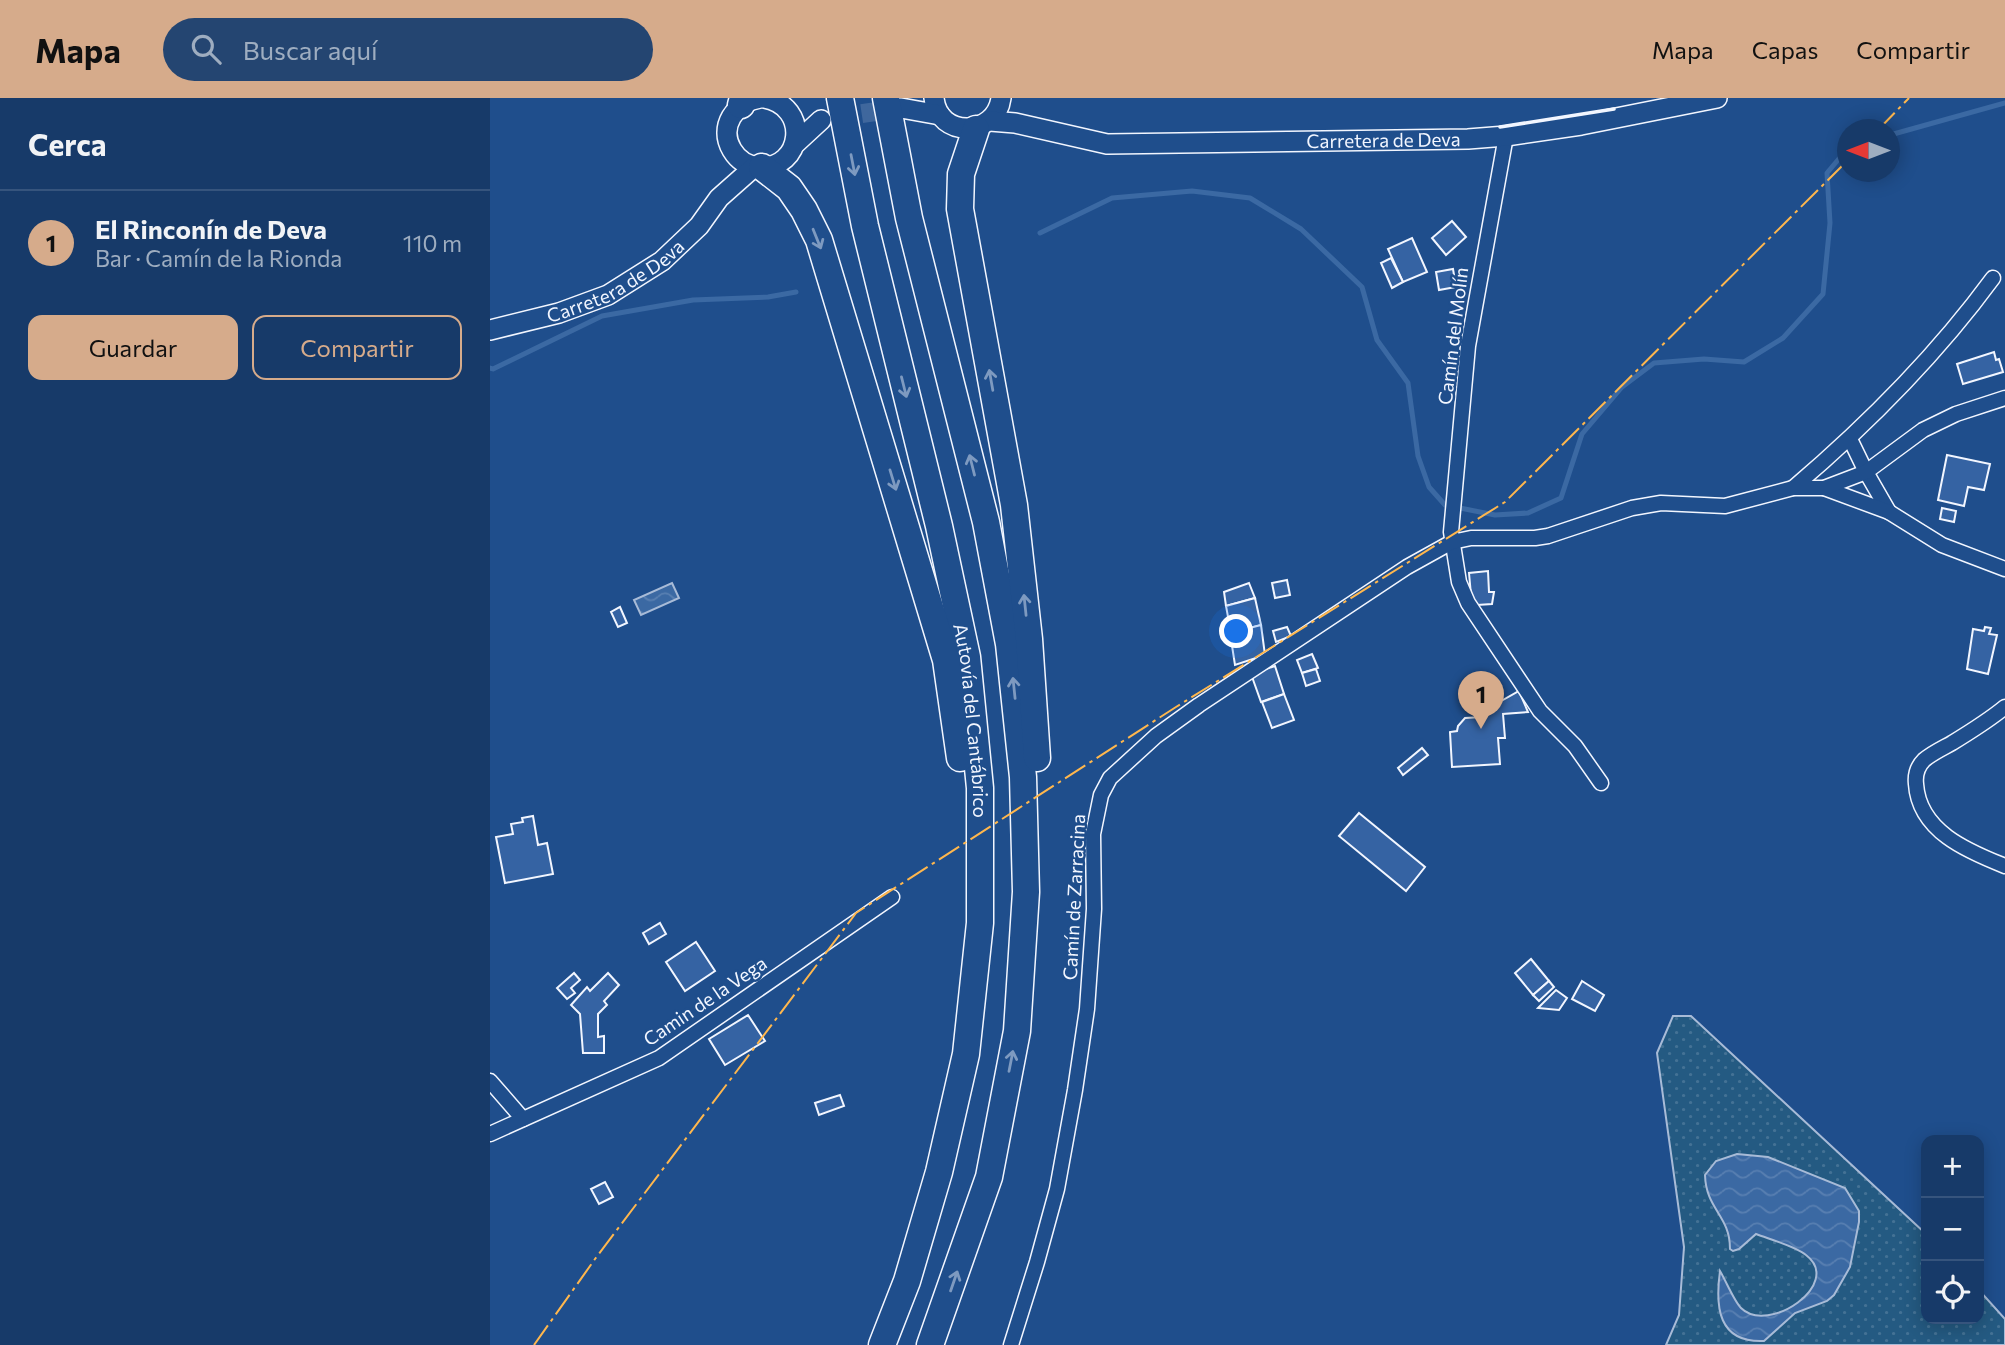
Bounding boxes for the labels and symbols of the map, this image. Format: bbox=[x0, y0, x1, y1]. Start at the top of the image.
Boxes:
north arrow bbox=[1837, 119, 1900, 182]
street label: Carretera de Deva bbox=[1306, 127, 1461, 152]
one-way arrow bbox=[847, 153, 860, 176]
one-way arrow bbox=[812, 228, 825, 250]
street label: Carretera de Deva bbox=[544, 234, 689, 327]
street label: Camín del Molín bbox=[1433, 266, 1472, 406]
one-way arrow bbox=[984, 369, 997, 392]
one-way arrow bbox=[899, 375, 912, 397]
one-way arrow bbox=[965, 454, 978, 477]
one-way arrow bbox=[887, 468, 900, 490]
one-way arrow bbox=[1019, 594, 1032, 617]
your location bbox=[1219, 614, 1253, 648]
street label: Autovía del Cantábrico bbox=[949, 621, 992, 818]
pin: 1 bbox=[1458, 671, 1504, 729]
one-way arrow bbox=[1007, 678, 1020, 700]
street label: Camín de Zarracina bbox=[1058, 813, 1089, 981]
street label: Camin de la Vega bbox=[639, 951, 771, 1050]
one-way arrow bbox=[1005, 1050, 1019, 1073]
one-way arrow bbox=[948, 1270, 961, 1292]

